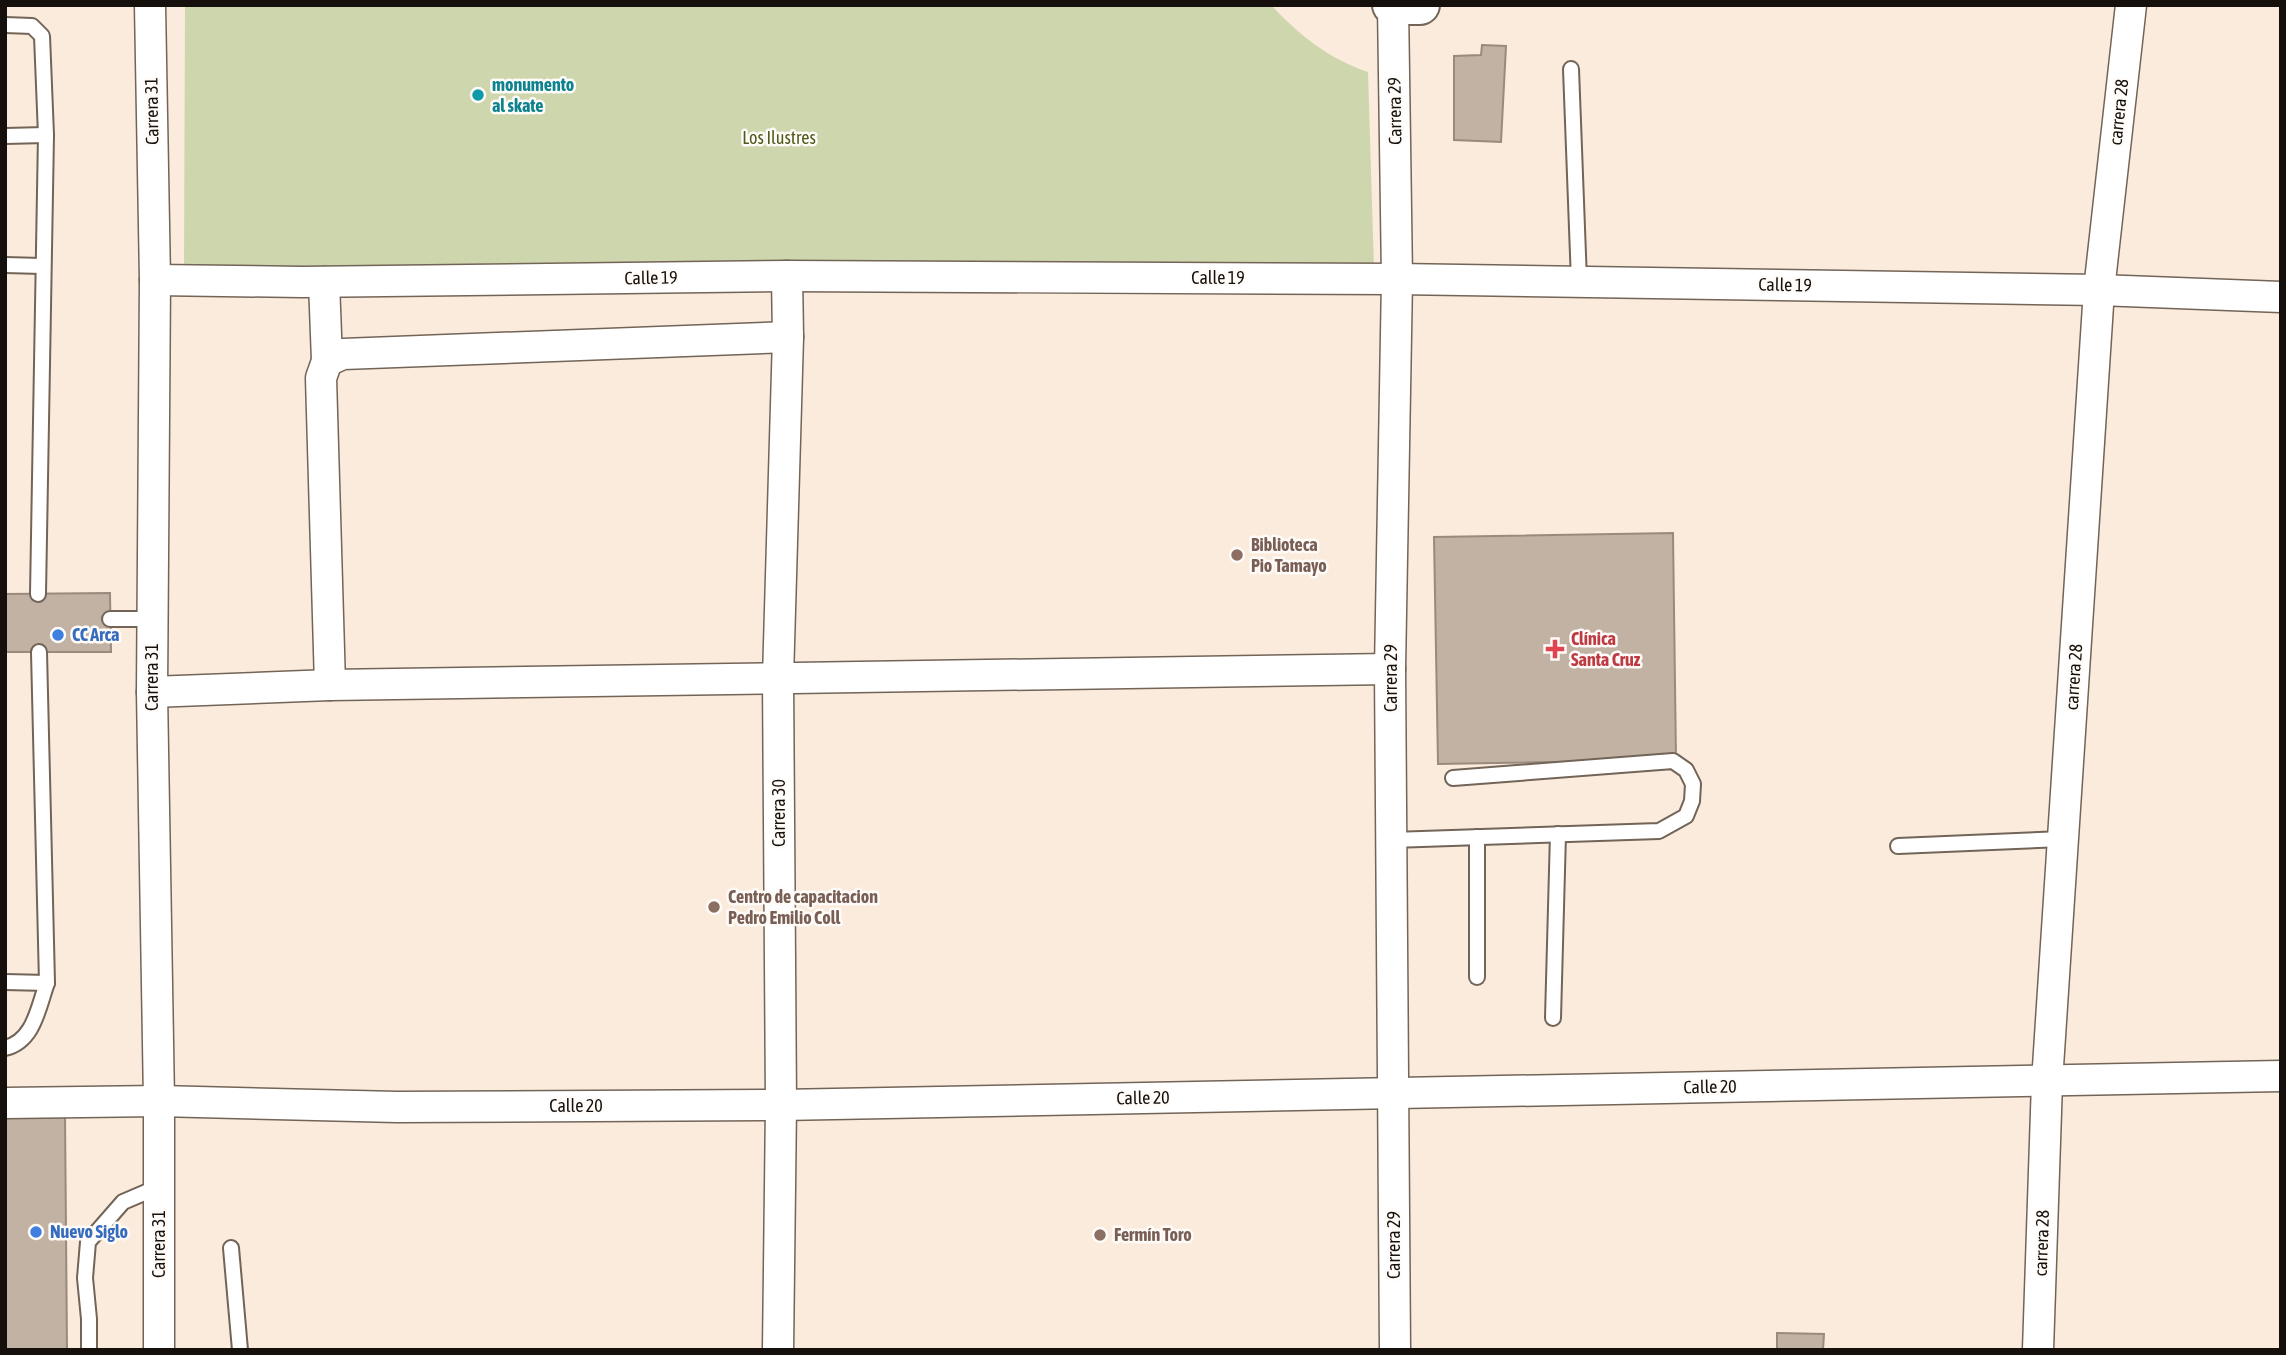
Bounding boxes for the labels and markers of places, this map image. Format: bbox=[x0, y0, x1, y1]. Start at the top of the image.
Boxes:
place label: monumento al skate bbox=[492, 74, 574, 116]
marker: monumento al skate bbox=[470, 87, 486, 103]
place label: Biblioteca Pio Tamayo bbox=[1251, 534, 1327, 576]
marker: Biblioteca Pio Tamayo bbox=[1229, 547, 1245, 563]
place label: CC Arca bbox=[72, 624, 119, 645]
marker: CC Arca bbox=[50, 627, 66, 643]
place label: Clínica Santa Cruz bbox=[1571, 628, 1641, 670]
marker: Clínica Santa Cruz bbox=[1545, 639, 1565, 659]
place label: Centro de capacitacion Pedro Emilio Coll bbox=[728, 886, 878, 928]
marker: Centro de capacitacion Pedro Emilio Coll bbox=[706, 899, 722, 915]
place label: Nuevo Siglo bbox=[50, 1221, 128, 1242]
marker: Nuevo Siglo bbox=[28, 1224, 44, 1240]
place label: Fermín Toro bbox=[1114, 1224, 1192, 1245]
marker: Fermín Toro bbox=[1092, 1227, 1108, 1243]

